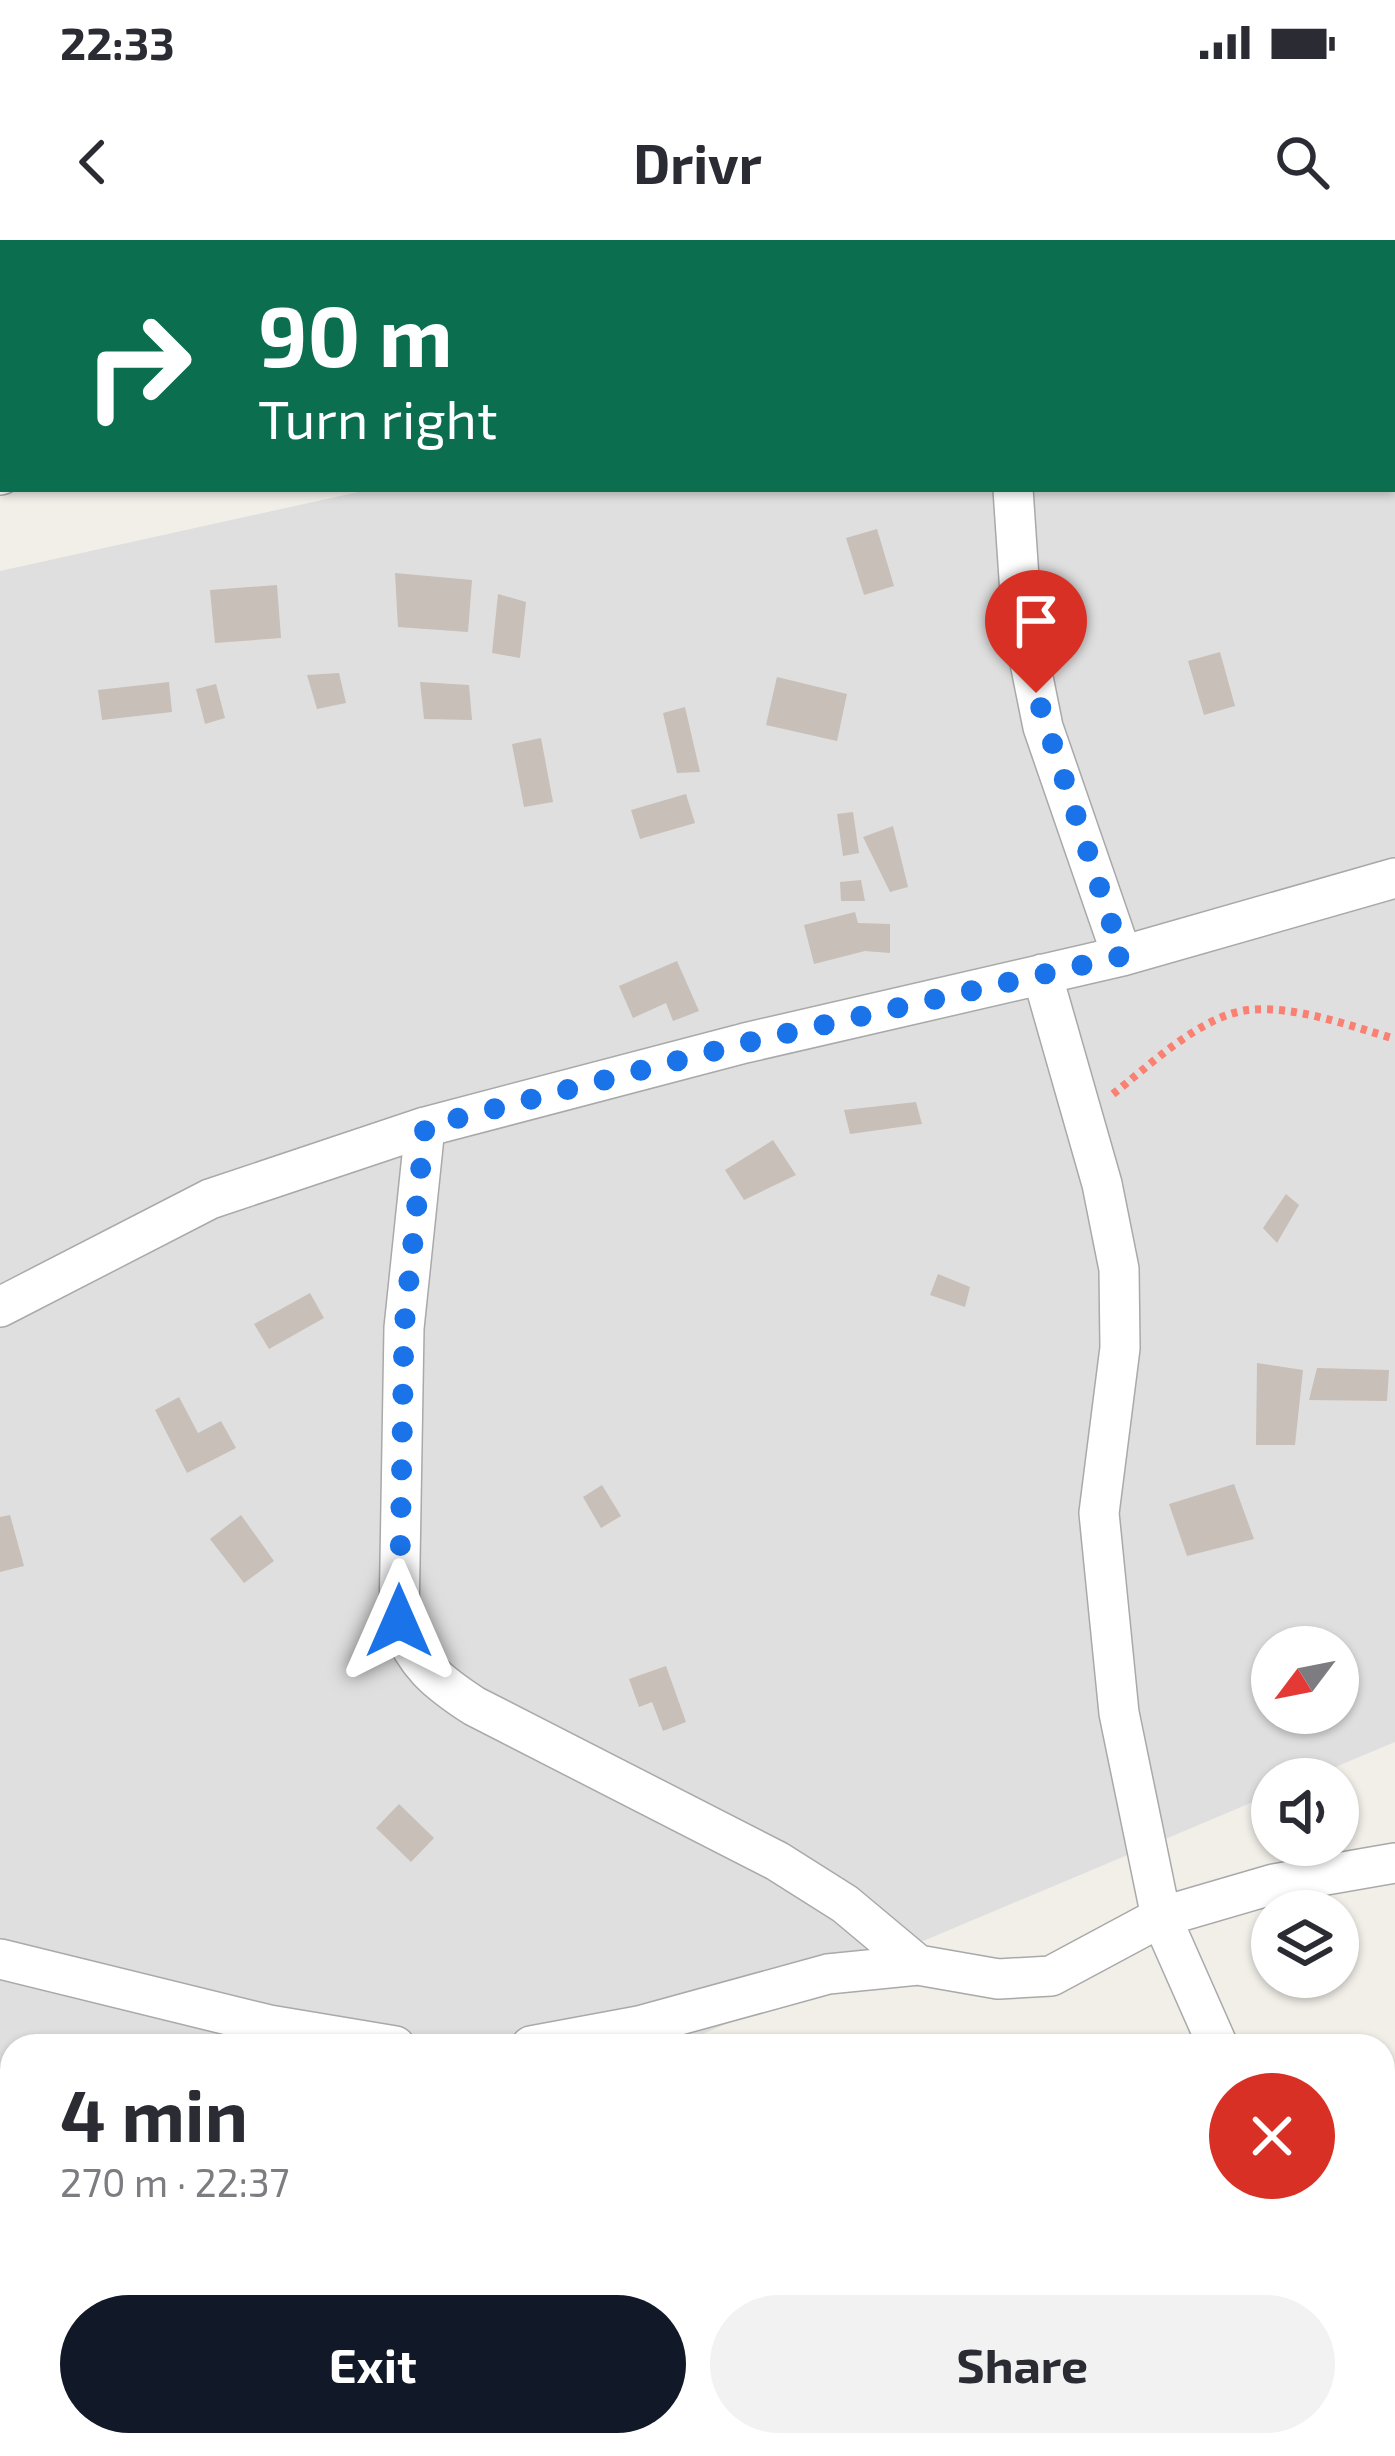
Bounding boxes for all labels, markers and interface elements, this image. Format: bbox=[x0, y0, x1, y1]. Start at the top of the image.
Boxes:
text: 22:33 bbox=[60, 15, 175, 69]
icon: back bbox=[60, 129, 126, 195]
icon: search bbox=[1269, 129, 1335, 195]
text: Drivr bbox=[633, 130, 762, 195]
text: 90 m bbox=[258, 283, 453, 384]
icon: right bbox=[60, 288, 216, 444]
text: Turn right bbox=[258, 385, 498, 450]
pin bbox=[985, 570, 1087, 693]
icon: arrive bbox=[1003, 588, 1069, 654]
position arrow bbox=[336, 1558, 462, 1684]
north arrow bbox=[1251, 1626, 1359, 1734]
map controls bbox=[1251, 1626, 1359, 1998]
button: sound bbox=[1251, 1758, 1359, 1866]
button: layers bbox=[1251, 1890, 1359, 1998]
text: 4 min bbox=[60, 2070, 248, 2156]
button: close bbox=[1209, 2073, 1335, 2199]
text: 270 m · 22:37 bbox=[60, 2158, 290, 2205]
button: Exit bbox=[60, 2295, 686, 2433]
button: Share bbox=[710, 2295, 1335, 2433]

